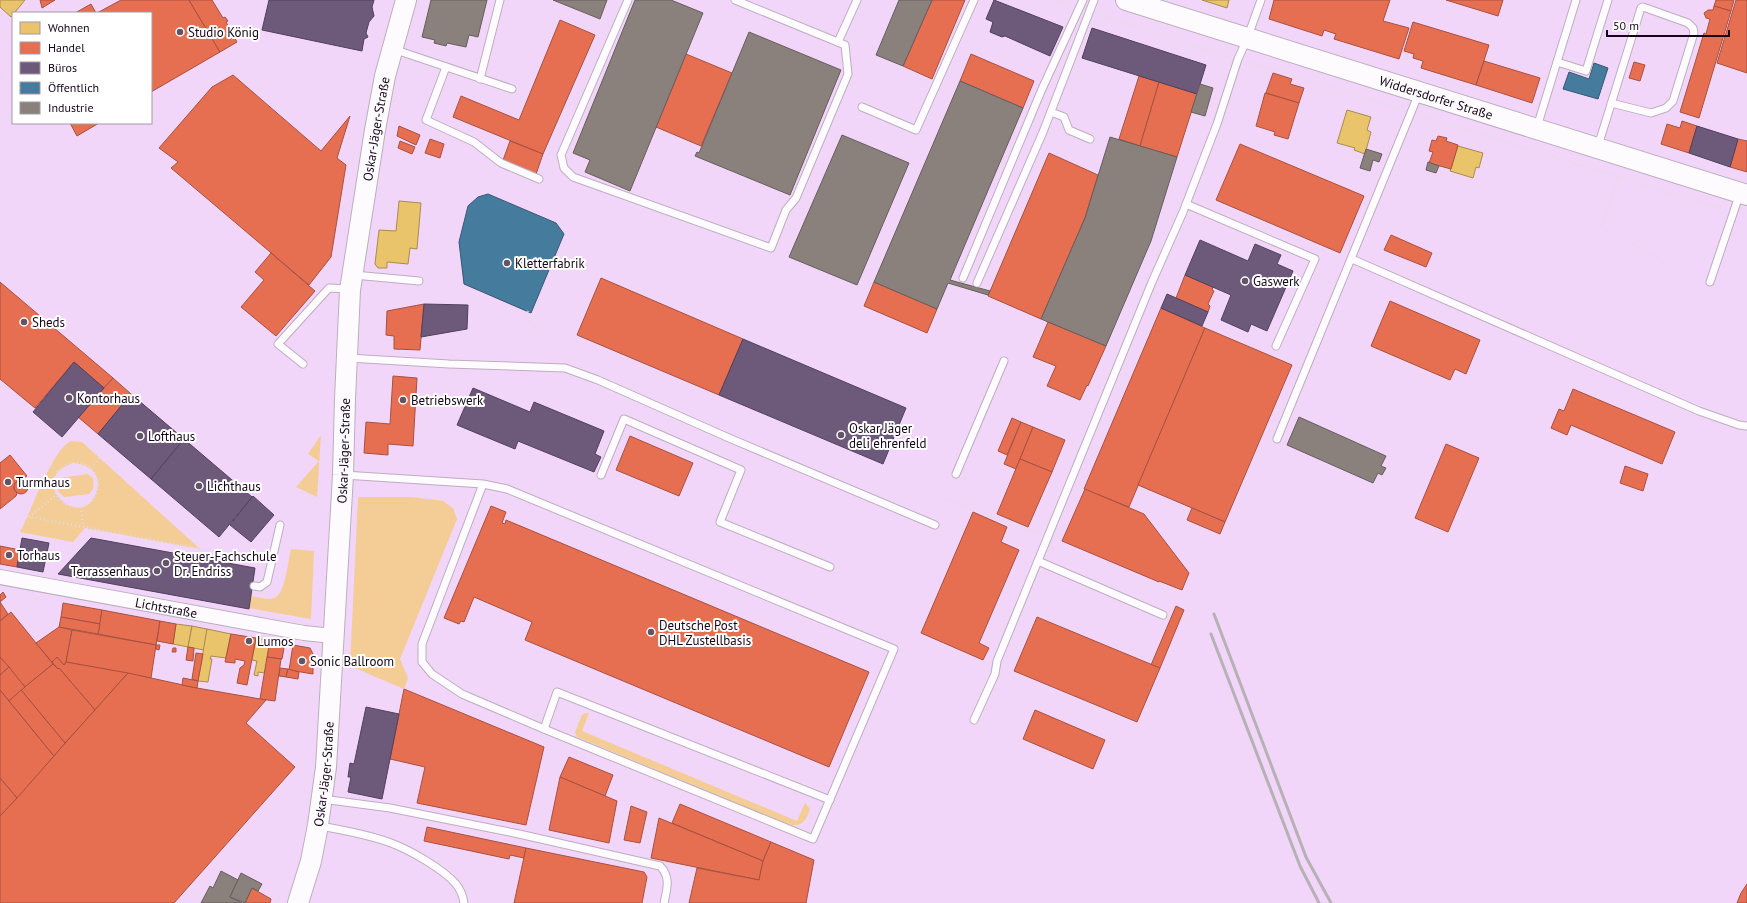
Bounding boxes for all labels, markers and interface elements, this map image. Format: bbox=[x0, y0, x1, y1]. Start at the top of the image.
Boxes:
legend bbox=[12, 12, 152, 124]
scale bar bbox=[1607, 12, 1729, 38]
text: 50 m bbox=[1613, 18, 1639, 33]
text: Wohnen bbox=[48, 20, 90, 35]
place label: Studio König bbox=[188, 24, 259, 41]
marker: Studio König bbox=[175, 27, 185, 37]
text: Handel bbox=[48, 40, 85, 55]
text: Büros bbox=[48, 60, 77, 75]
street label: Widdersdorfer Straße bbox=[1377, 72, 1495, 123]
street label: Oskar-Jäger-Straße bbox=[359, 75, 393, 182]
text: Öffentlich bbox=[48, 80, 99, 95]
text: Industrie bbox=[48, 100, 94, 115]
place label: Kletterfabrik bbox=[515, 255, 586, 272]
marker: Kletterfabrik bbox=[502, 258, 512, 268]
place label: Gaswerk bbox=[1253, 273, 1300, 290]
marker: Gaswerk bbox=[1240, 276, 1250, 286]
place label: Sheds bbox=[32, 314, 65, 331]
marker: Sheds bbox=[19, 317, 29, 327]
place label: Kontorhaus bbox=[77, 390, 140, 407]
place label: Betriebswerk bbox=[411, 392, 484, 409]
marker: Kontorhaus bbox=[64, 393, 74, 403]
marker: Betriebswerk bbox=[398, 395, 408, 405]
street label: Oskar-Jäger-Straße bbox=[333, 398, 354, 504]
place label: Oskar Jäger deli ehrenfeld bbox=[849, 420, 927, 452]
place label: Lofthaus bbox=[148, 428, 195, 445]
marker: Oskar Jäger deli ehrenfeld bbox=[836, 430, 846, 440]
marker: Lofthaus bbox=[135, 431, 145, 441]
place label: Turmhaus bbox=[16, 474, 70, 491]
marker: Turmhaus bbox=[3, 477, 13, 487]
place label: Lichthaus bbox=[207, 478, 261, 495]
marker: Lichthaus bbox=[194, 481, 204, 491]
place label: Torhaus bbox=[17, 547, 60, 564]
place label: Steuer-Fachschule Dr. Endriss bbox=[174, 548, 276, 580]
marker: Torhaus bbox=[4, 550, 14, 560]
marker: Steuer-Fachschule Dr. Endriss bbox=[161, 558, 171, 568]
place label: Terrassenhaus bbox=[71, 563, 149, 580]
marker: Terrassenhaus bbox=[152, 566, 162, 576]
street label: Lichtstraße bbox=[134, 594, 199, 622]
place label: Deutsche Post DHL Zustellbasis bbox=[659, 617, 751, 649]
marker: Deutsche Post DHL Zustellbasis bbox=[646, 627, 656, 637]
place label: Lumos bbox=[257, 633, 293, 650]
marker: Lumos bbox=[244, 636, 254, 646]
place label: Sonic Ballroom bbox=[310, 653, 394, 670]
marker: Sonic Ballroom bbox=[297, 656, 307, 666]
street label: Oskar-Jäger-Straße bbox=[309, 721, 337, 828]

